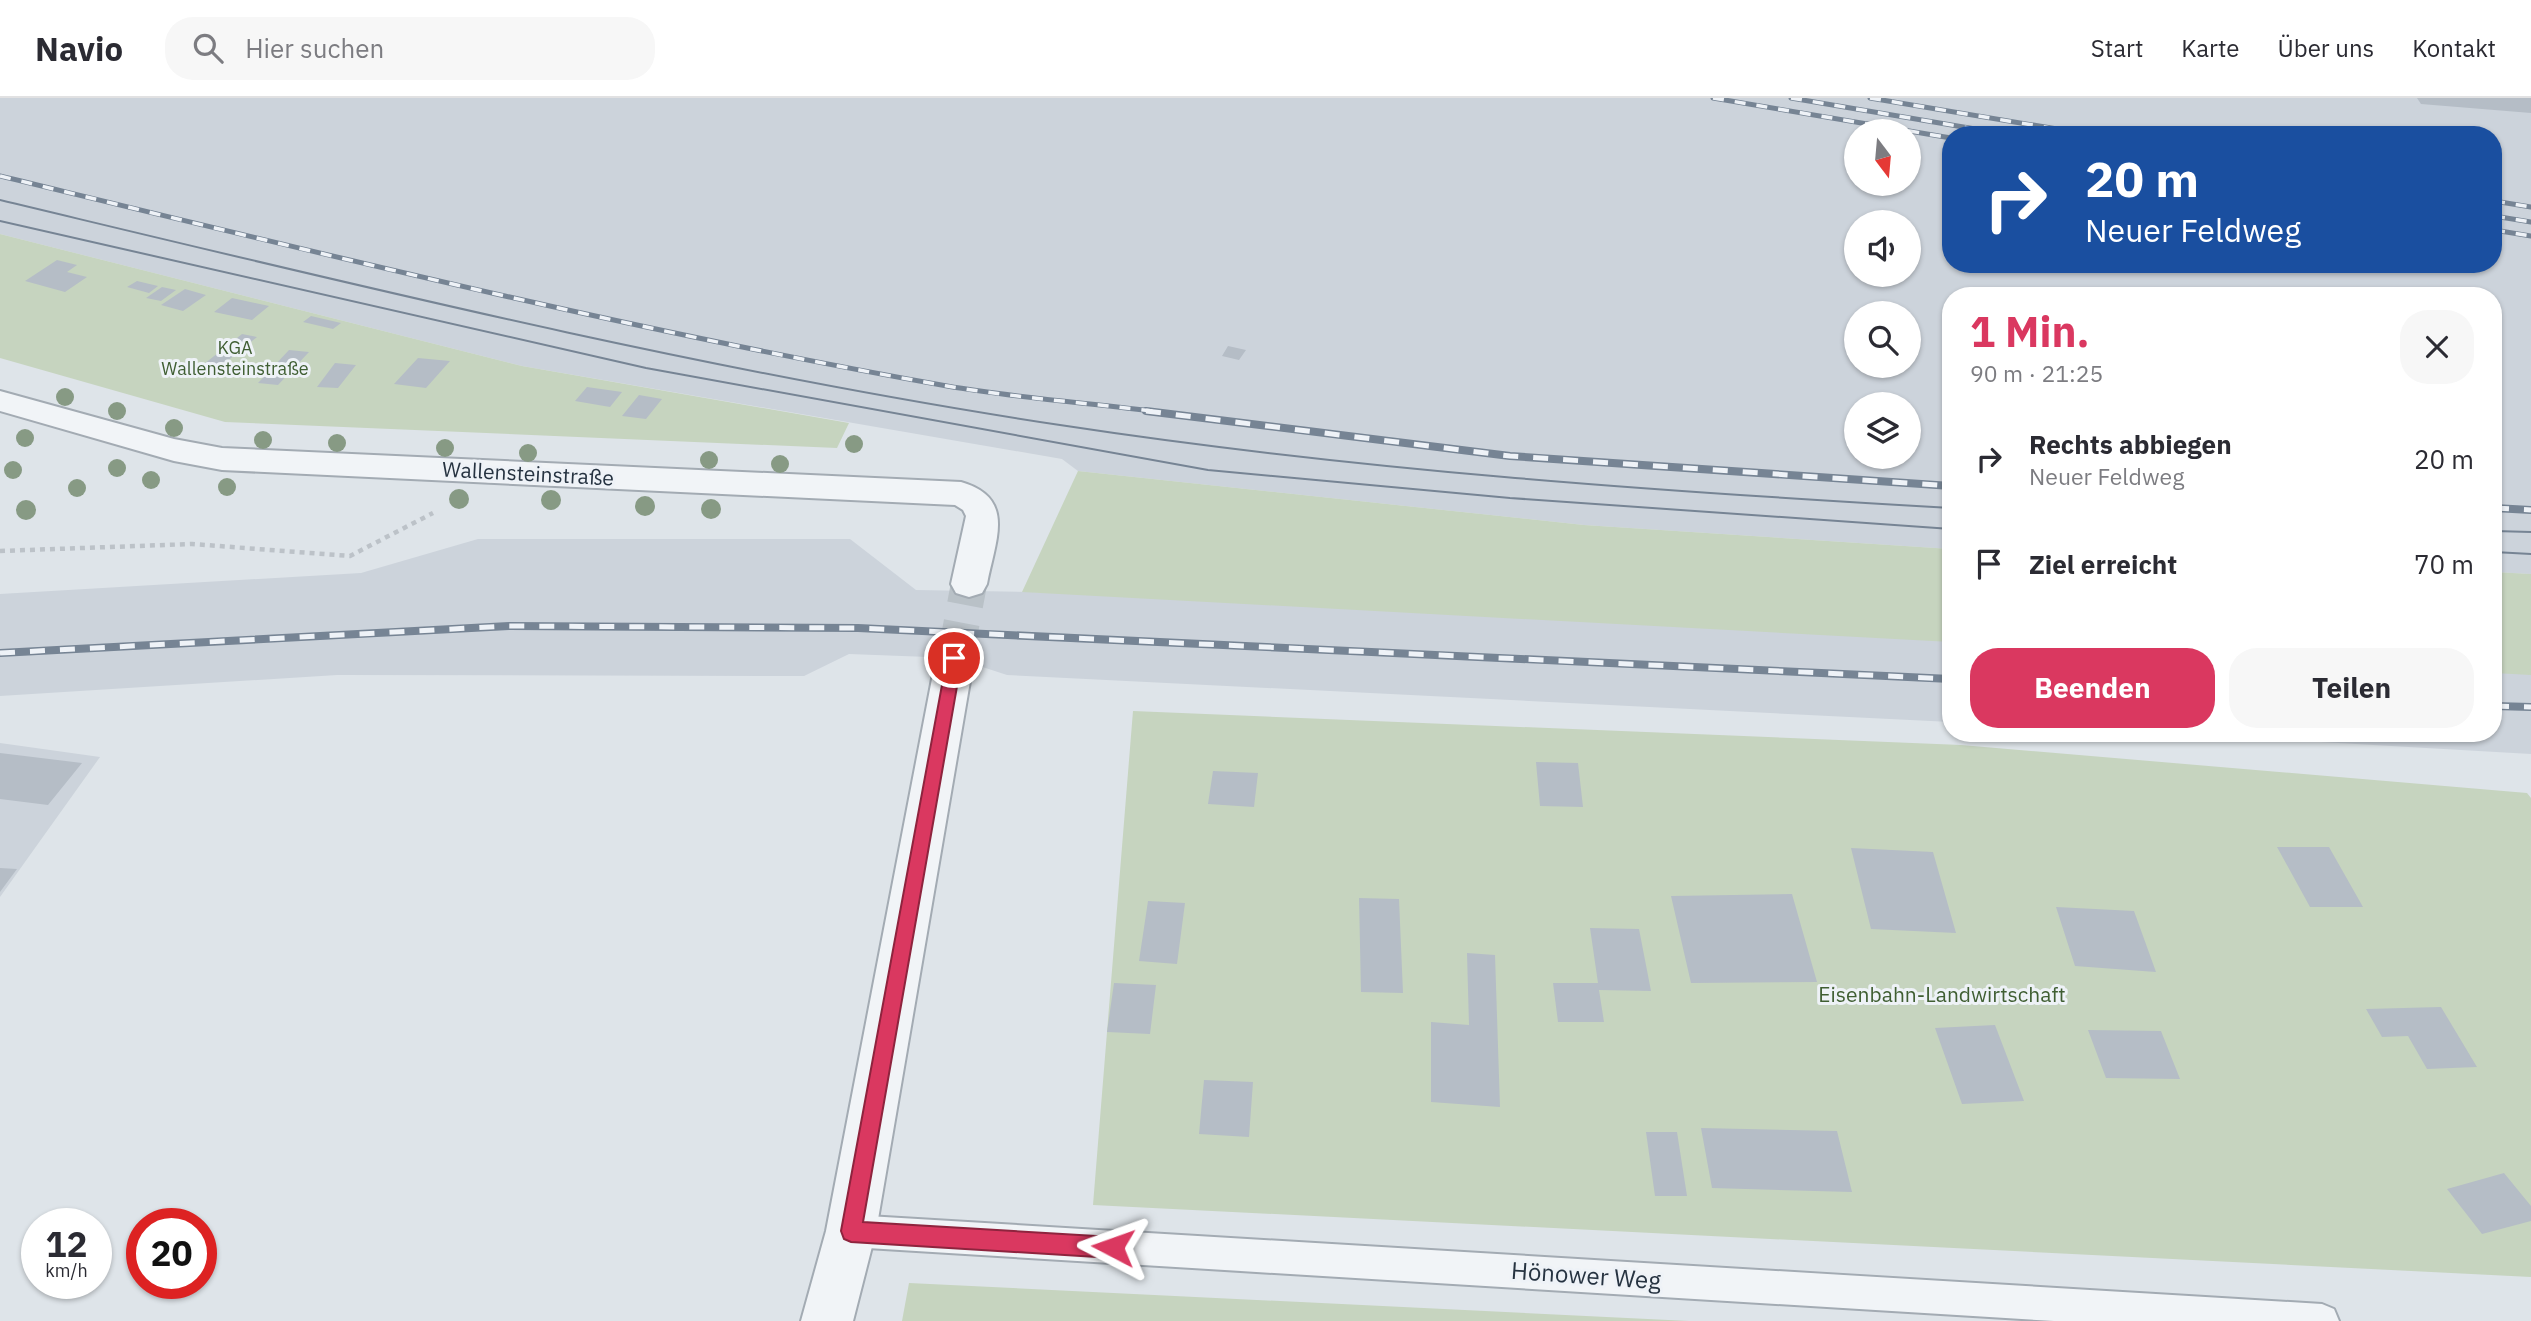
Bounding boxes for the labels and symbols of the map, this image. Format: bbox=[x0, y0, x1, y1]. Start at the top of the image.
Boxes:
north arrow bbox=[1844, 119, 1922, 196]
park label: KGA Wallensteinstraße bbox=[161, 336, 309, 380]
street label: Wallensteinstraße bbox=[442, 455, 615, 491]
pin bbox=[924, 628, 984, 688]
park label: Eisenbahn-Landwirtschaft bbox=[1818, 980, 2066, 1008]
speed limit sign: 20 bbox=[126, 1208, 217, 1299]
position arrow bbox=[1076, 1210, 1150, 1284]
street label: Hönower Weg bbox=[1510, 1254, 1662, 1296]

